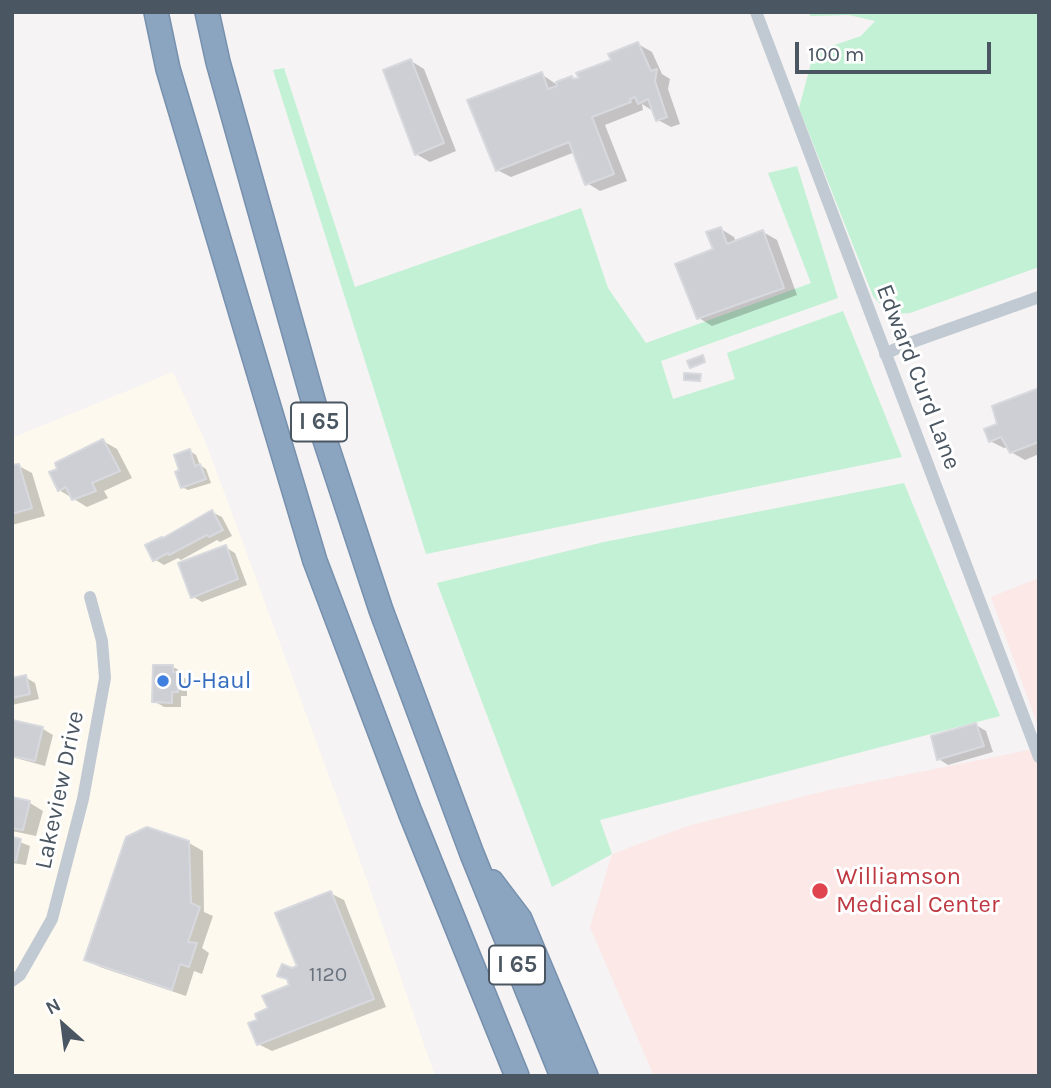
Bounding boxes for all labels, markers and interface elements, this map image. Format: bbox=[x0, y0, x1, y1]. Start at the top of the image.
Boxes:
scale bar bbox=[799, 28, 995, 72]
text: 100 m bbox=[808, 42, 865, 66]
street label: Edward Curd Lane bbox=[869, 280, 967, 474]
road number: I 65 bbox=[291, 402, 347, 442]
place label: U-Haul bbox=[177, 667, 252, 695]
marker: U-Haul bbox=[155, 673, 171, 689]
street label: Lakeview Drive bbox=[29, 708, 91, 872]
place label: Williamson Medical Center bbox=[836, 863, 1000, 919]
marker: Williamson Medical Center bbox=[810, 881, 830, 901]
road number: I 65 bbox=[489, 946, 545, 984]
house number: 1120 bbox=[309, 962, 347, 988]
north arrow bbox=[28, 990, 98, 1060]
text: N bbox=[42, 994, 64, 1019]

